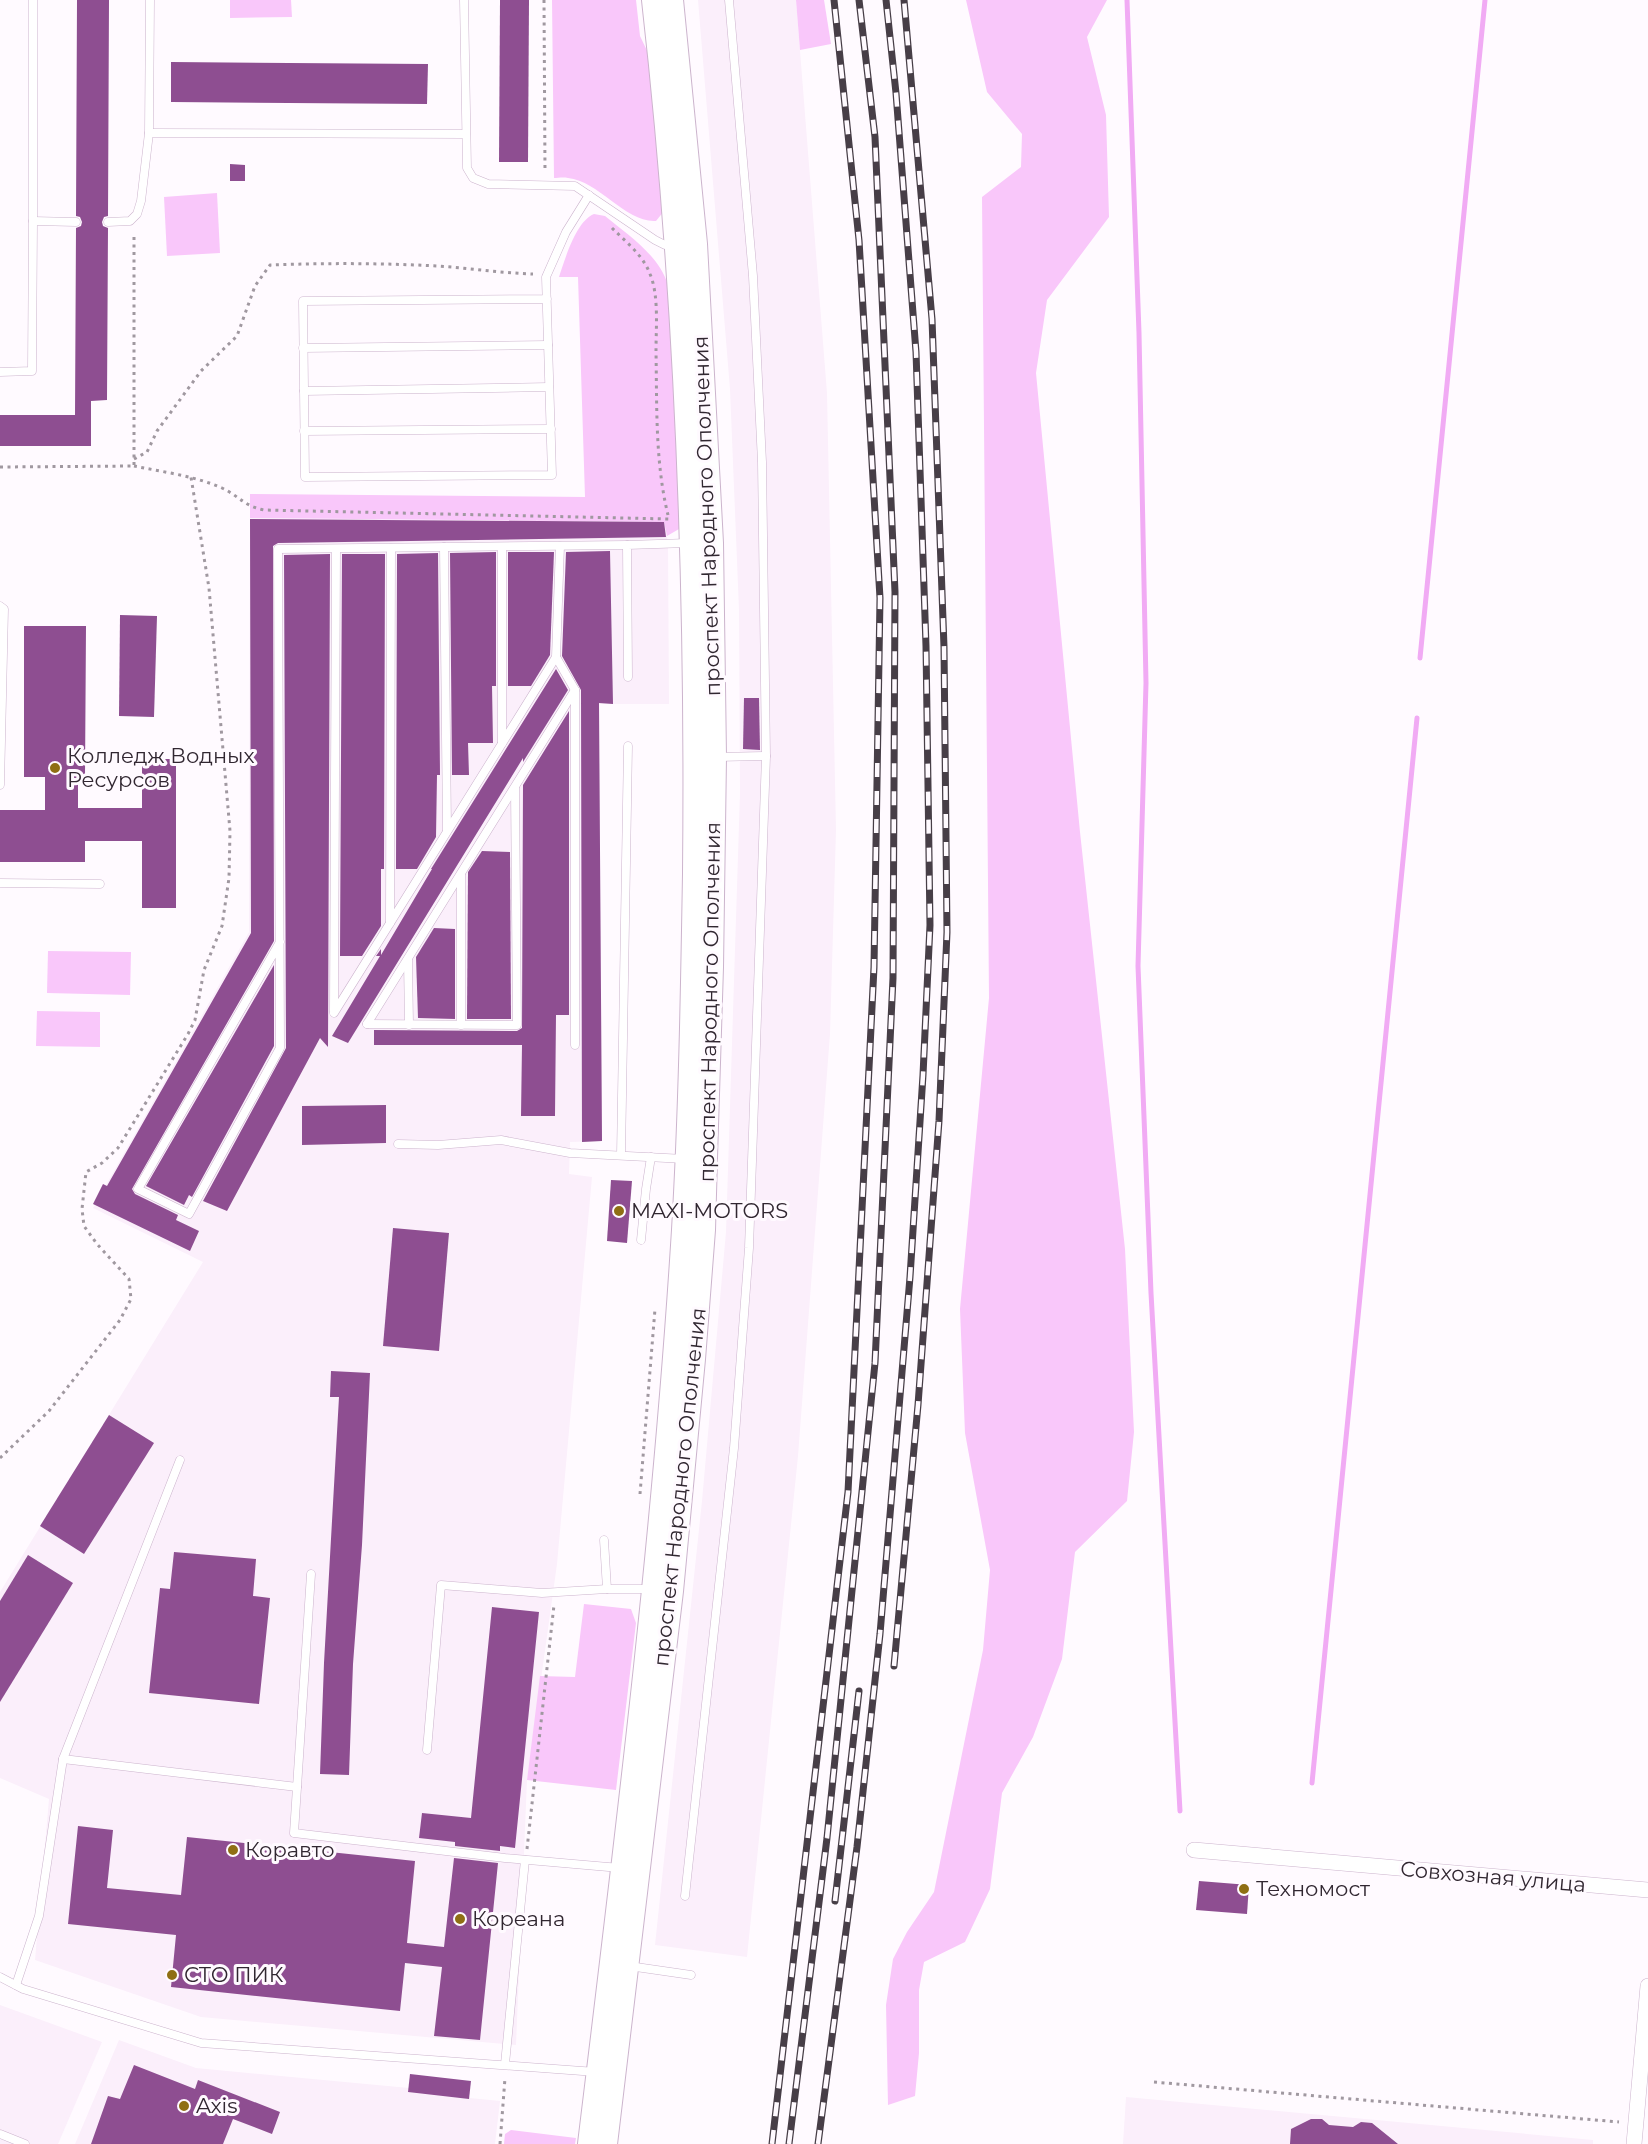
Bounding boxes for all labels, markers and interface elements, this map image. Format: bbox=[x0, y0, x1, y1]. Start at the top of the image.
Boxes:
street label: проспект Народного Ополчения bbox=[688, 335, 725, 697]
place label: Колледж Водных Ресурсов bbox=[67, 743, 255, 792]
marker: Колледж Водных Ресурсов bbox=[48, 761, 62, 775]
street label: проспект Народного Ополчения bbox=[694, 822, 725, 1182]
place label: MAXI-MOTORS bbox=[631, 1198, 788, 1223]
marker: MAXI-MOTORS bbox=[612, 1204, 626, 1218]
street label: проспект Народного Ополчения bbox=[648, 1306, 711, 1668]
place label: Коравто bbox=[245, 1837, 335, 1862]
marker: Коравто bbox=[226, 1843, 240, 1857]
street label: Совхозная улица bbox=[1399, 1856, 1587, 1897]
place label: Техномост bbox=[1256, 1876, 1370, 1901]
marker: Техномост bbox=[1237, 1882, 1251, 1896]
place label: Кореана bbox=[472, 1906, 565, 1931]
marker: Кореана bbox=[453, 1912, 467, 1926]
place label: СТО ПИК bbox=[184, 1962, 284, 1987]
marker: СТО ПИК bbox=[165, 1968, 179, 1982]
place label: Axis bbox=[196, 2093, 238, 2118]
marker: Axis bbox=[177, 2099, 191, 2113]

